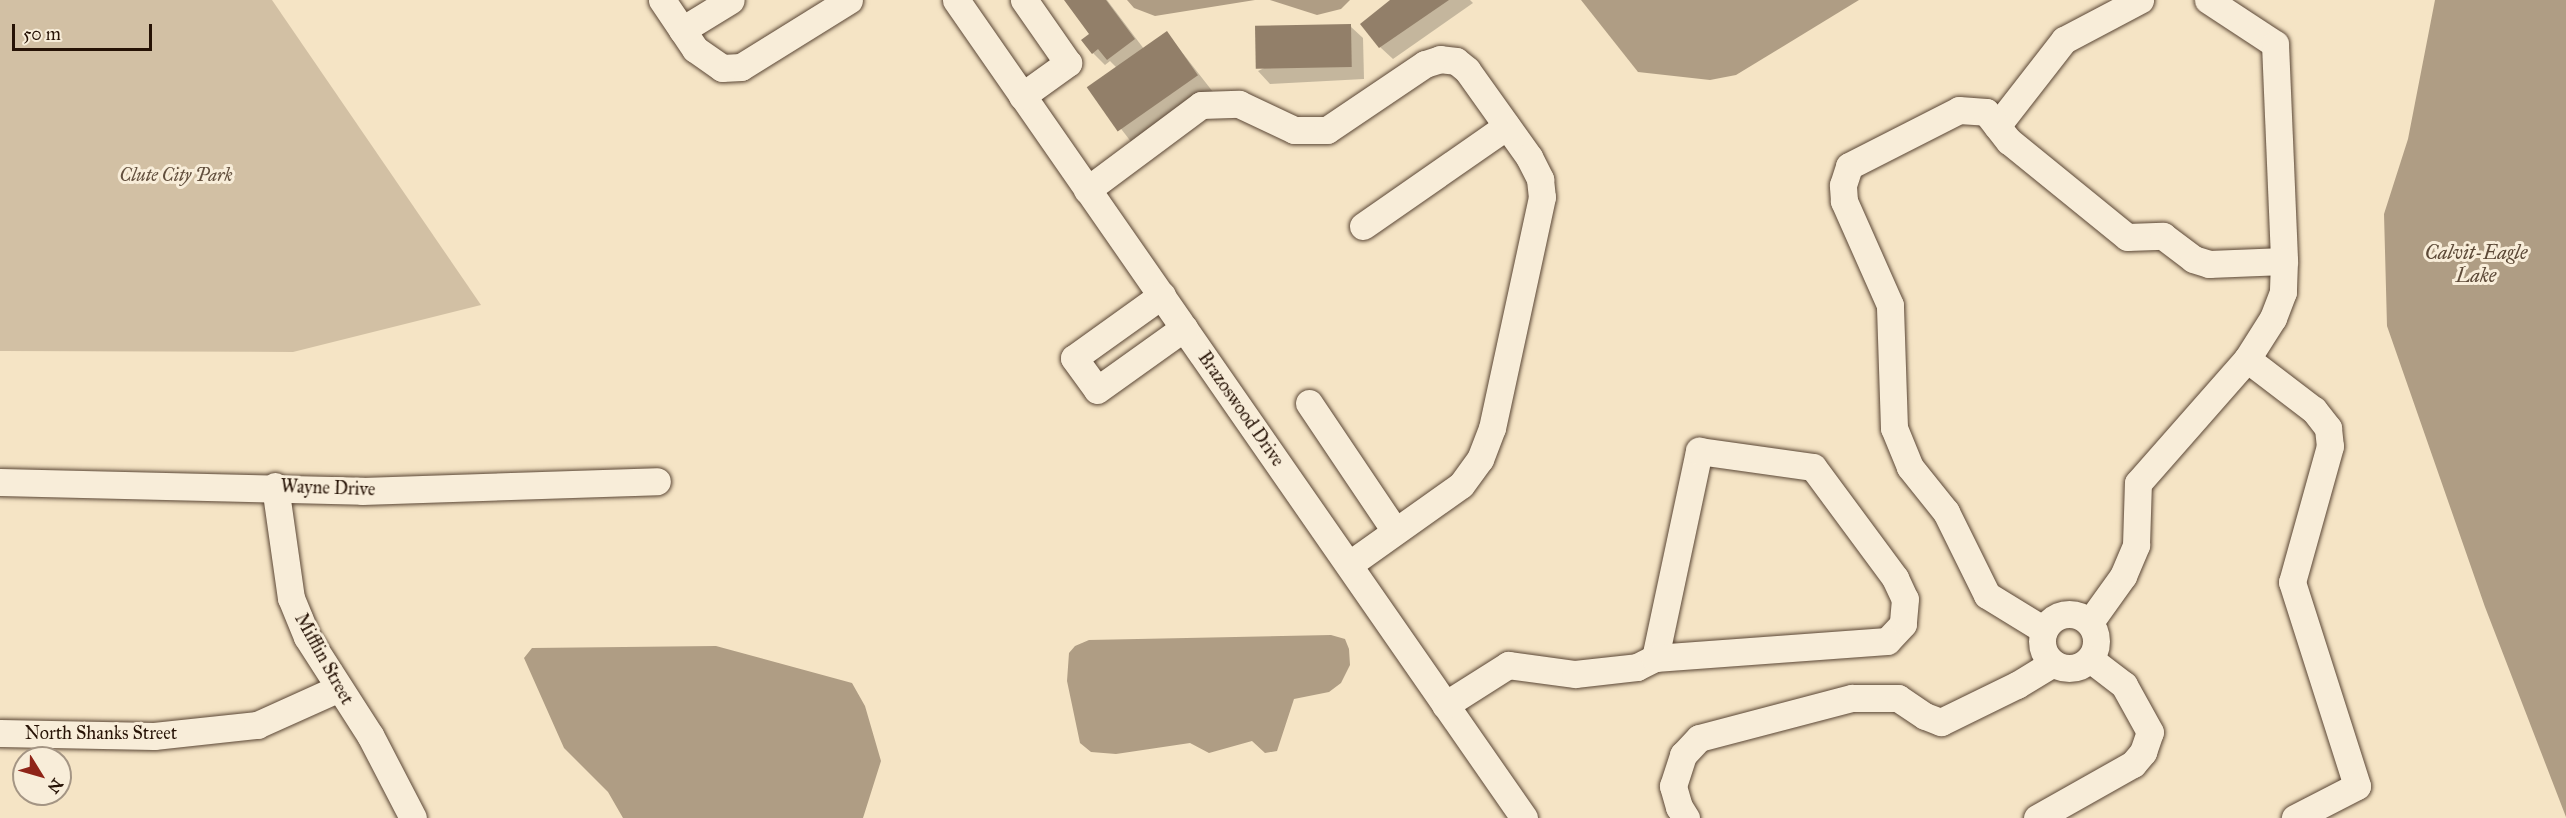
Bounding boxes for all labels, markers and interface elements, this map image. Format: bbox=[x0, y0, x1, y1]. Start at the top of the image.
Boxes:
scale bar bbox=[15, 12, 154, 50]
text: 50 m bbox=[23, 23, 61, 45]
park label: Clute City Park bbox=[119, 164, 233, 186]
water label: Calvit-Eagle Lake bbox=[2425, 240, 2527, 287]
street label: Brazoswood Drive bbox=[1193, 348, 1289, 470]
street label: Wayne Drive bbox=[280, 476, 376, 500]
street label: Mifflin Street bbox=[290, 610, 358, 708]
street label: North Shanks Street bbox=[25, 722, 177, 744]
north arrow bbox=[12, 746, 72, 806]
text: N bbox=[44, 775, 67, 797]

